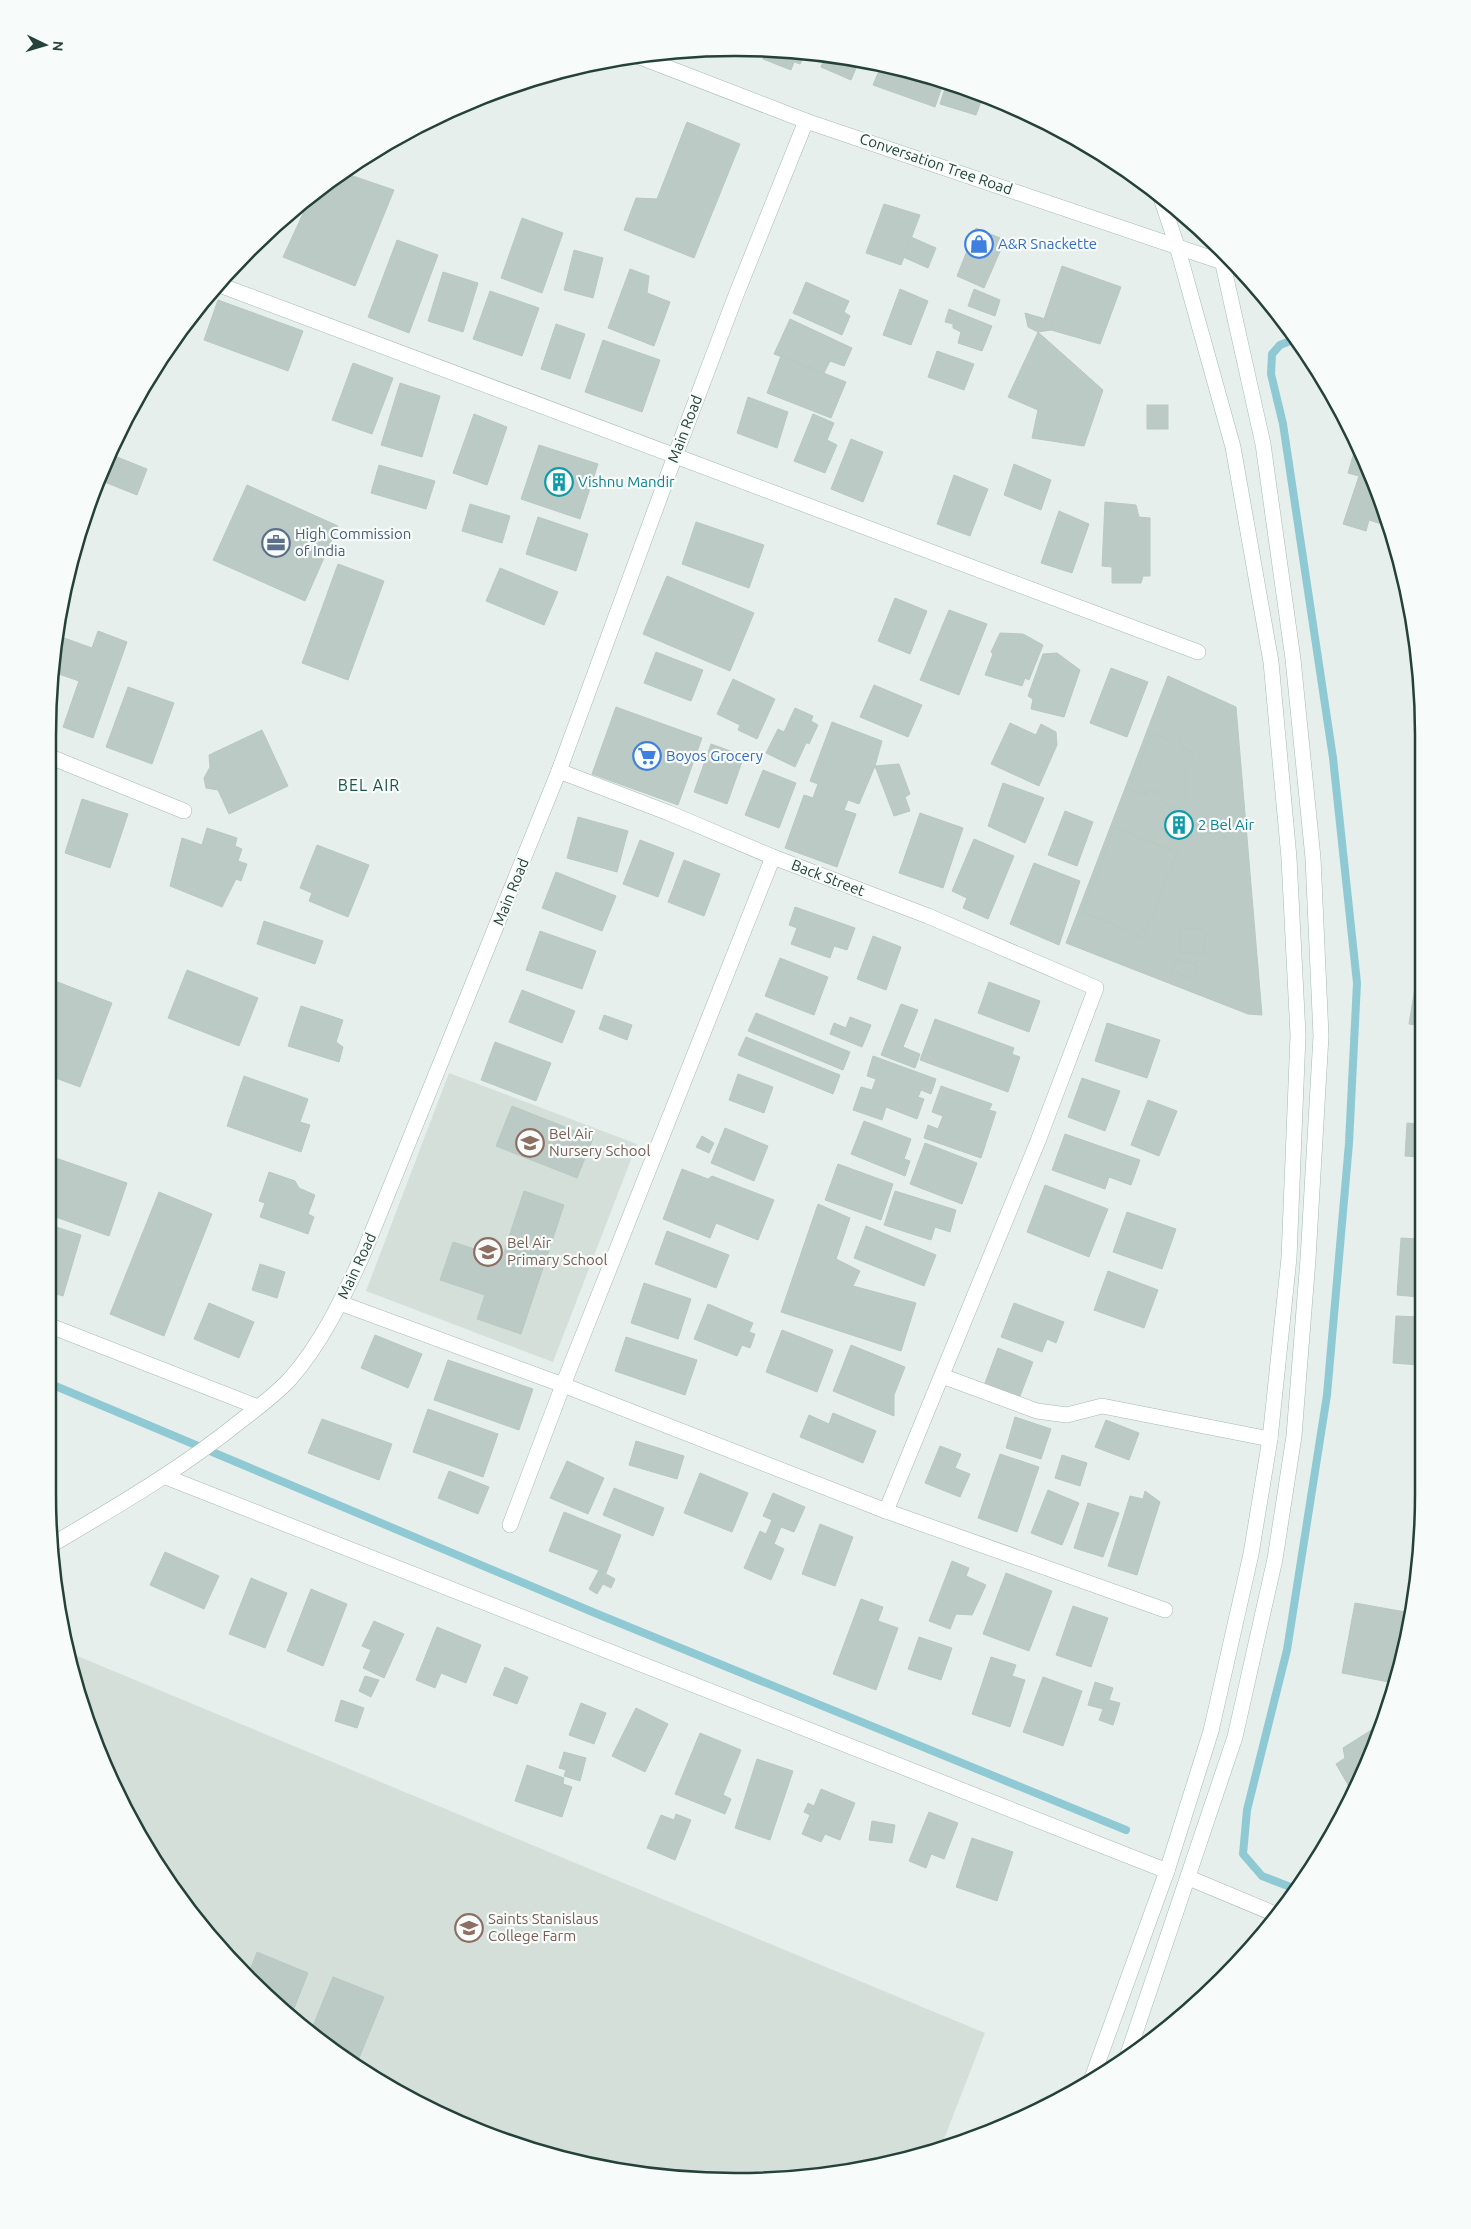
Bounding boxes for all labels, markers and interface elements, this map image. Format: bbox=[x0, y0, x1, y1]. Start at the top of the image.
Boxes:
north arrow bbox=[20, 20, 70, 70]
text: N bbox=[50, 40, 66, 52]
street label: Conversation Tree Road bbox=[858, 129, 1015, 198]
shop icon: A&R Snackette bbox=[964, 229, 994, 259]
place label: A&R Snackette bbox=[998, 235, 1097, 252]
street label: Main Road bbox=[664, 393, 705, 465]
building icon: Vishnu Mandir bbox=[544, 467, 574, 497]
place label: Vishnu Mandir bbox=[578, 473, 675, 490]
place label: High Commission of India bbox=[295, 525, 411, 559]
office icon: High Commission of India bbox=[261, 528, 291, 558]
supermarket icon: Boyos Grocery bbox=[632, 741, 662, 771]
place label: Boyos Grocery bbox=[666, 747, 763, 764]
district label: BEL AIR bbox=[338, 776, 400, 794]
building icon: 2 Bel Air bbox=[1164, 810, 1194, 840]
place label: 2 Bel Air bbox=[1198, 816, 1254, 833]
street label: Main Road bbox=[489, 856, 532, 928]
street label: Back Street bbox=[789, 856, 867, 899]
place label: Bel Air Nursery School bbox=[549, 1125, 650, 1159]
school or university icon: Bel Air Nursery School bbox=[515, 1128, 545, 1158]
street label: Main Road bbox=[334, 1230, 379, 1302]
place label: Bel Air Primary School bbox=[507, 1234, 608, 1268]
school or university icon: Bel Air Primary School bbox=[473, 1237, 503, 1267]
place label: Saints Stanislaus College Farm bbox=[488, 1910, 599, 1944]
school or university icon: Saints Stanislaus College Farm bbox=[454, 1913, 484, 1943]

